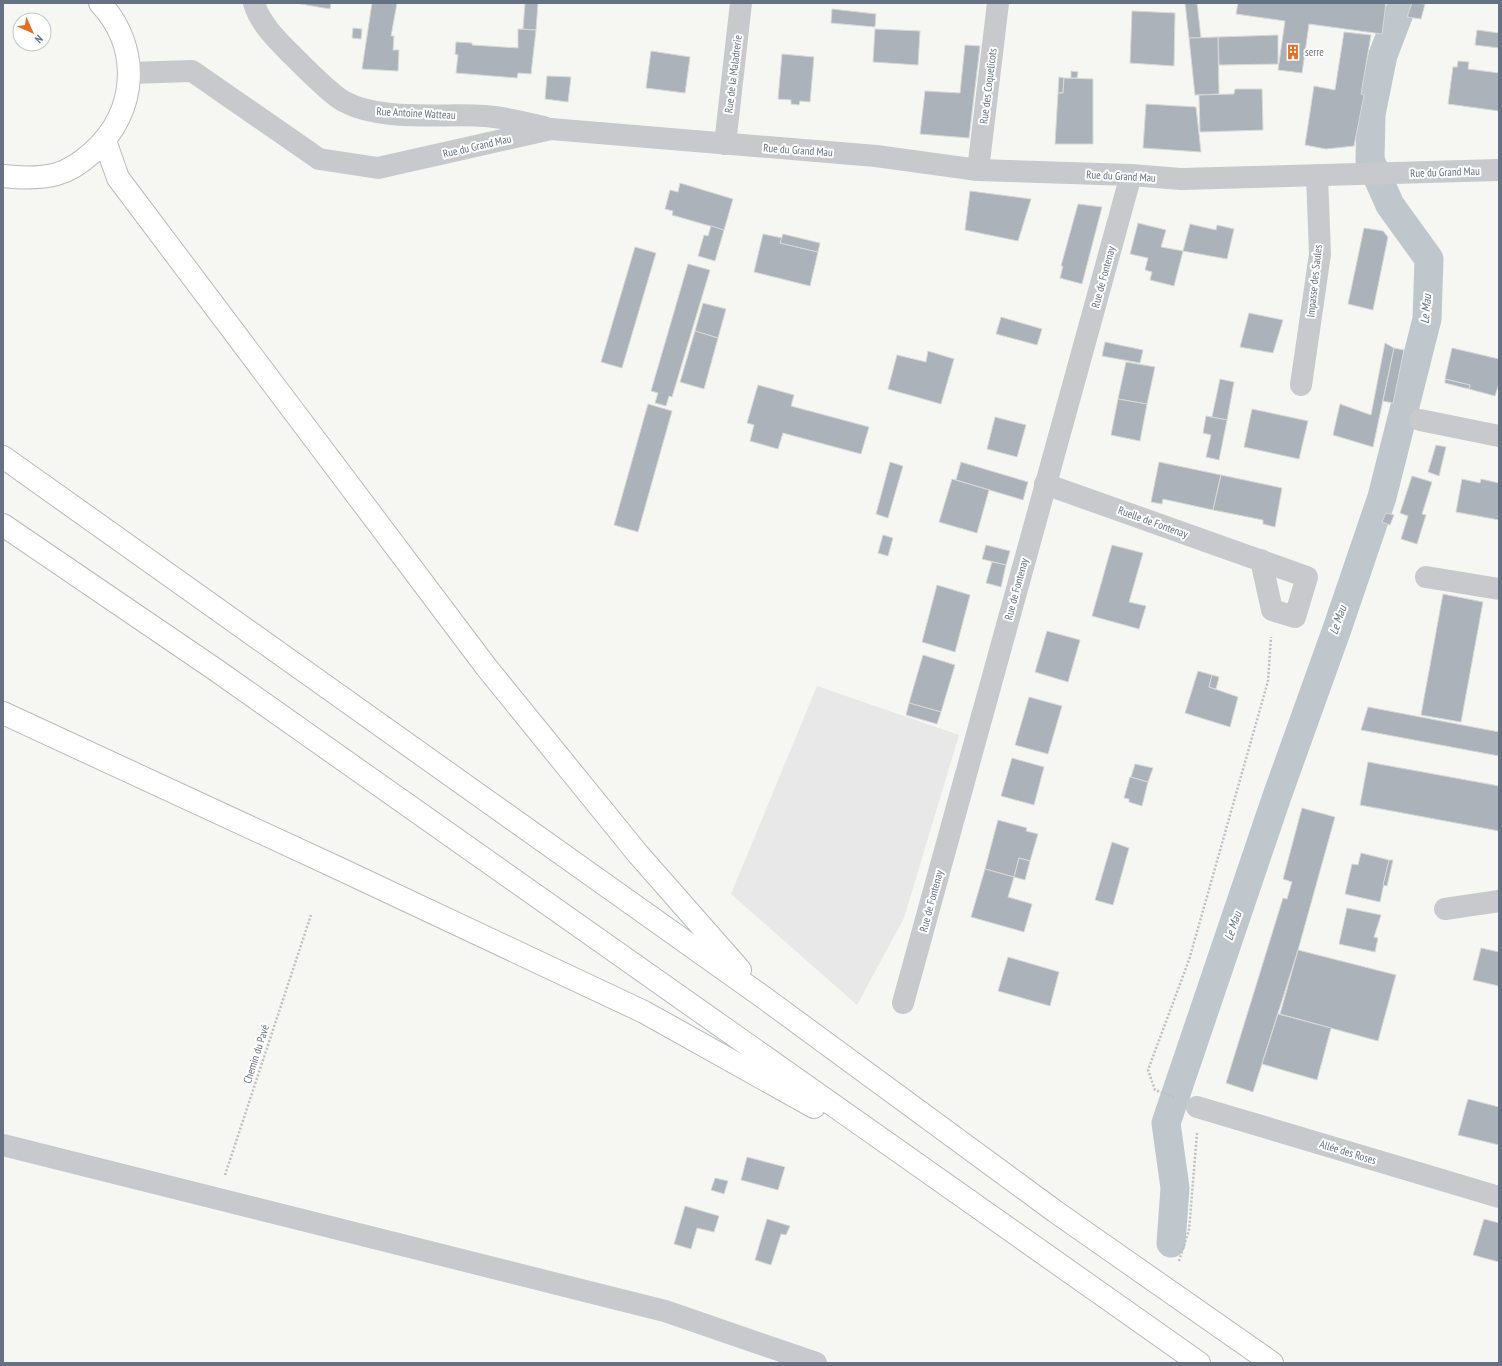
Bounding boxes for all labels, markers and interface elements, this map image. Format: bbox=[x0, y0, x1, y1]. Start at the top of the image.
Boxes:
north arrow bbox=[12, 12, 52, 52]
text: N bbox=[32, 32, 46, 46]
street label: Rue de la Maladrerie bbox=[721, 34, 745, 114]
building icon: serre bbox=[1284, 43, 1302, 61]
place label: serre bbox=[1305, 45, 1324, 59]
street label: Rue des Coquelicots bbox=[976, 47, 1000, 125]
street label: Rue Antoine Watteau bbox=[376, 104, 456, 122]
street label: Rue du Grand Mau bbox=[441, 131, 513, 161]
street label: Rue du Grand Mau bbox=[763, 141, 833, 159]
street label: Rue du Grand Mau bbox=[1410, 164, 1480, 180]
street label: Rue du Grand Mau bbox=[1086, 167, 1156, 185]
street label: Rue de Fontenay bbox=[1088, 244, 1118, 310]
street label: Impasse des Saules bbox=[1303, 244, 1325, 318]
water label: Le Mau bbox=[1417, 293, 1434, 324]
street label: Ruelle de Fontenay bbox=[1116, 503, 1191, 541]
street label: Rue de Fontenay bbox=[1001, 556, 1031, 622]
water label: Le Mau bbox=[1326, 603, 1350, 636]
street label: Rue de Fontenay bbox=[916, 868, 946, 934]
water label: Le Mau bbox=[1221, 909, 1245, 942]
street label: Chemin du Pavé bbox=[240, 1022, 272, 1085]
street label: Allée des Roses bbox=[1318, 1137, 1378, 1167]

